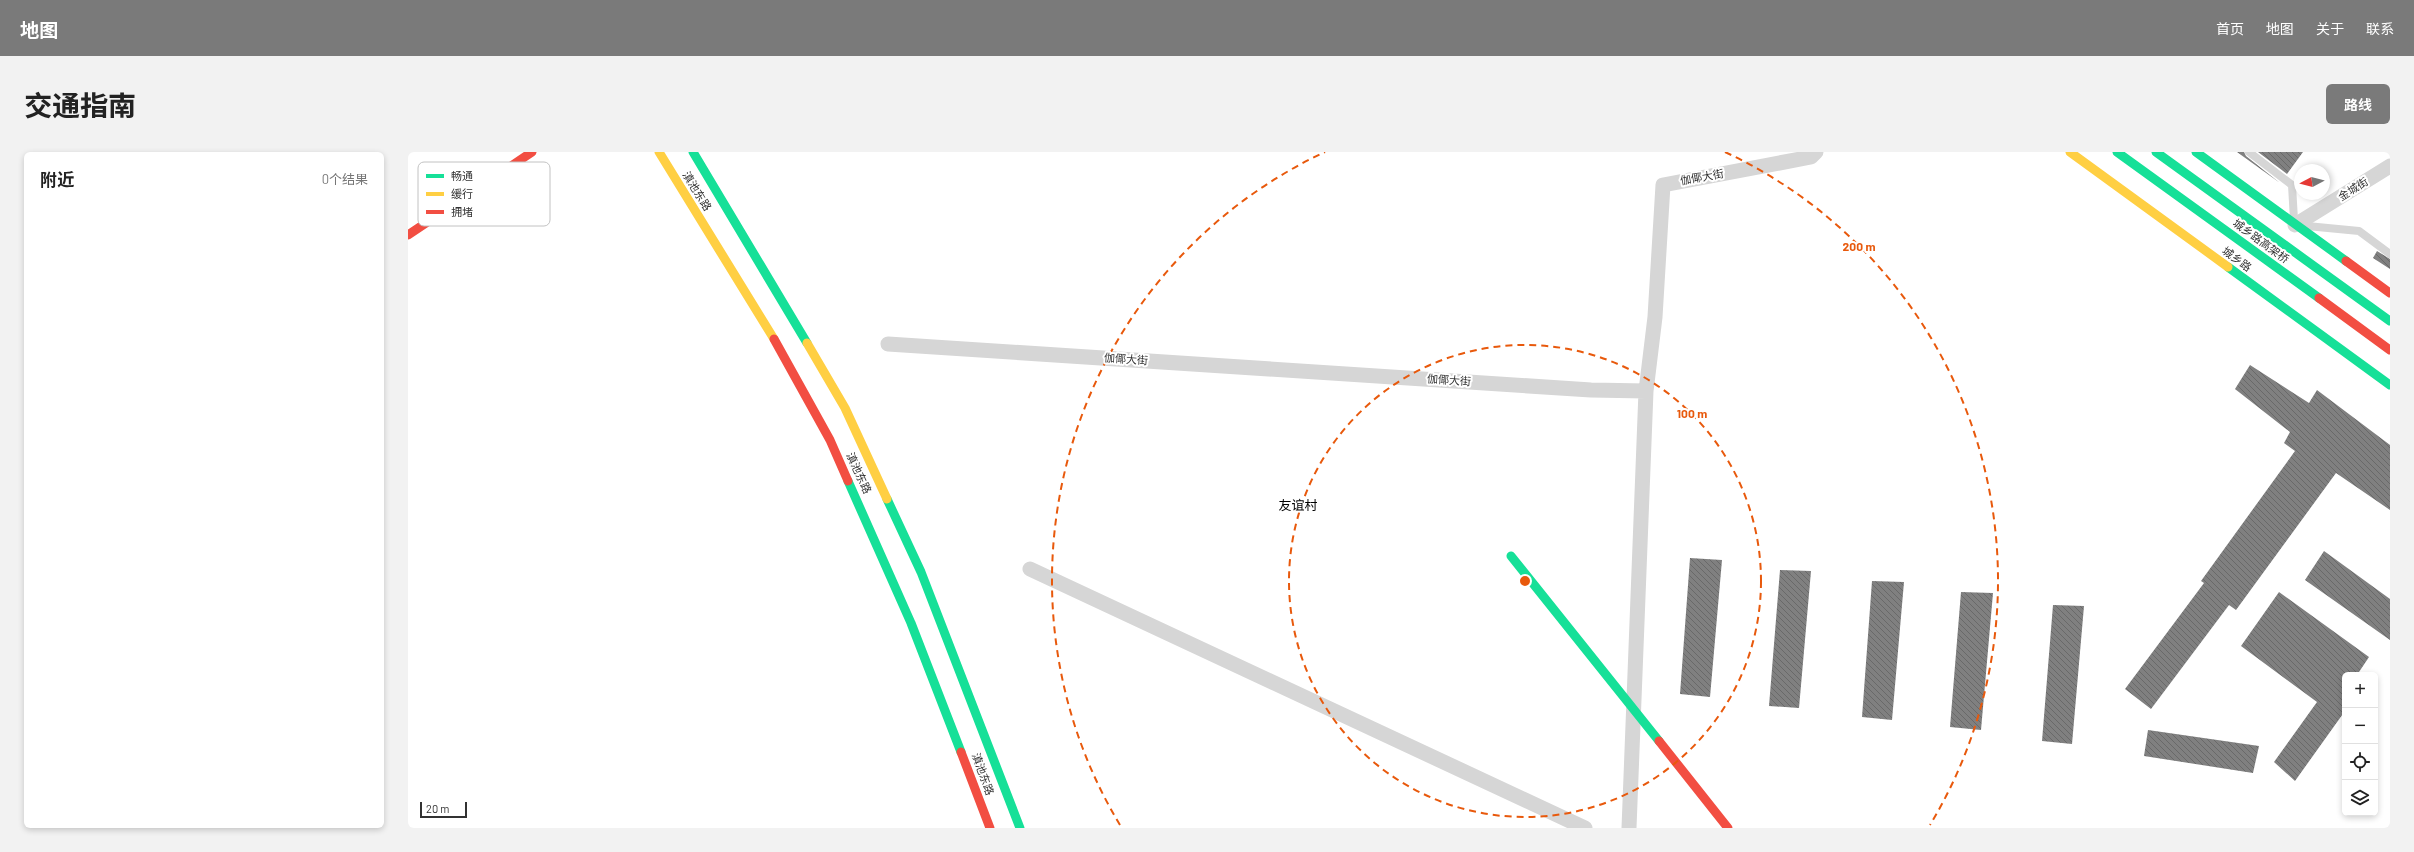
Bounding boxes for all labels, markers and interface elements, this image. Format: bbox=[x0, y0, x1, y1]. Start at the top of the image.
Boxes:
text: 地图 bbox=[20, 18, 58, 41]
text: 首页 bbox=[2216, 20, 2244, 37]
text: 地图 bbox=[2266, 20, 2294, 37]
text: 关于 bbox=[2316, 20, 2344, 37]
text: 联系 bbox=[2366, 20, 2394, 37]
button: 路线 bbox=[2326, 84, 2390, 124]
text: 交通指南 bbox=[24, 88, 136, 122]
legend bbox=[418, 162, 550, 226]
north arrow bbox=[2294, 164, 2330, 200]
street label: 伽倻大街 bbox=[1679, 166, 1725, 187]
text: 附近 bbox=[40, 169, 74, 189]
text: 畅通 bbox=[451, 169, 473, 182]
street label: 滇池东路 bbox=[680, 169, 715, 213]
text: 0个结果 bbox=[322, 171, 368, 187]
street label: 金城街 bbox=[2335, 174, 2370, 203]
text: 缓行 bbox=[451, 187, 473, 200]
text: 拥堵 bbox=[451, 205, 473, 218]
street label: 城乡路高架桥 bbox=[2230, 216, 2292, 266]
text: 200 m bbox=[1843, 239, 1875, 253]
street label: 城乡路 bbox=[2220, 244, 2254, 274]
street label: 伽倻大街 bbox=[1104, 350, 1148, 367]
street label: 伽倻大街 bbox=[1427, 371, 1471, 388]
text: 100 m bbox=[1677, 406, 1707, 420]
street label: 滇池东路 bbox=[844, 450, 875, 495]
district label: 友谊村 bbox=[1278, 497, 1318, 513]
centre of rings bbox=[1518, 574, 1532, 588]
map controls bbox=[2342, 672, 2378, 816]
button: + bbox=[2342, 672, 2378, 708]
button: − bbox=[2342, 708, 2378, 744]
button: locate bbox=[2342, 744, 2378, 780]
street label: 滇池东路 bbox=[970, 751, 997, 797]
button: layers bbox=[2342, 780, 2378, 816]
scale bar bbox=[420, 800, 467, 819]
text: 20 m bbox=[426, 802, 449, 815]

